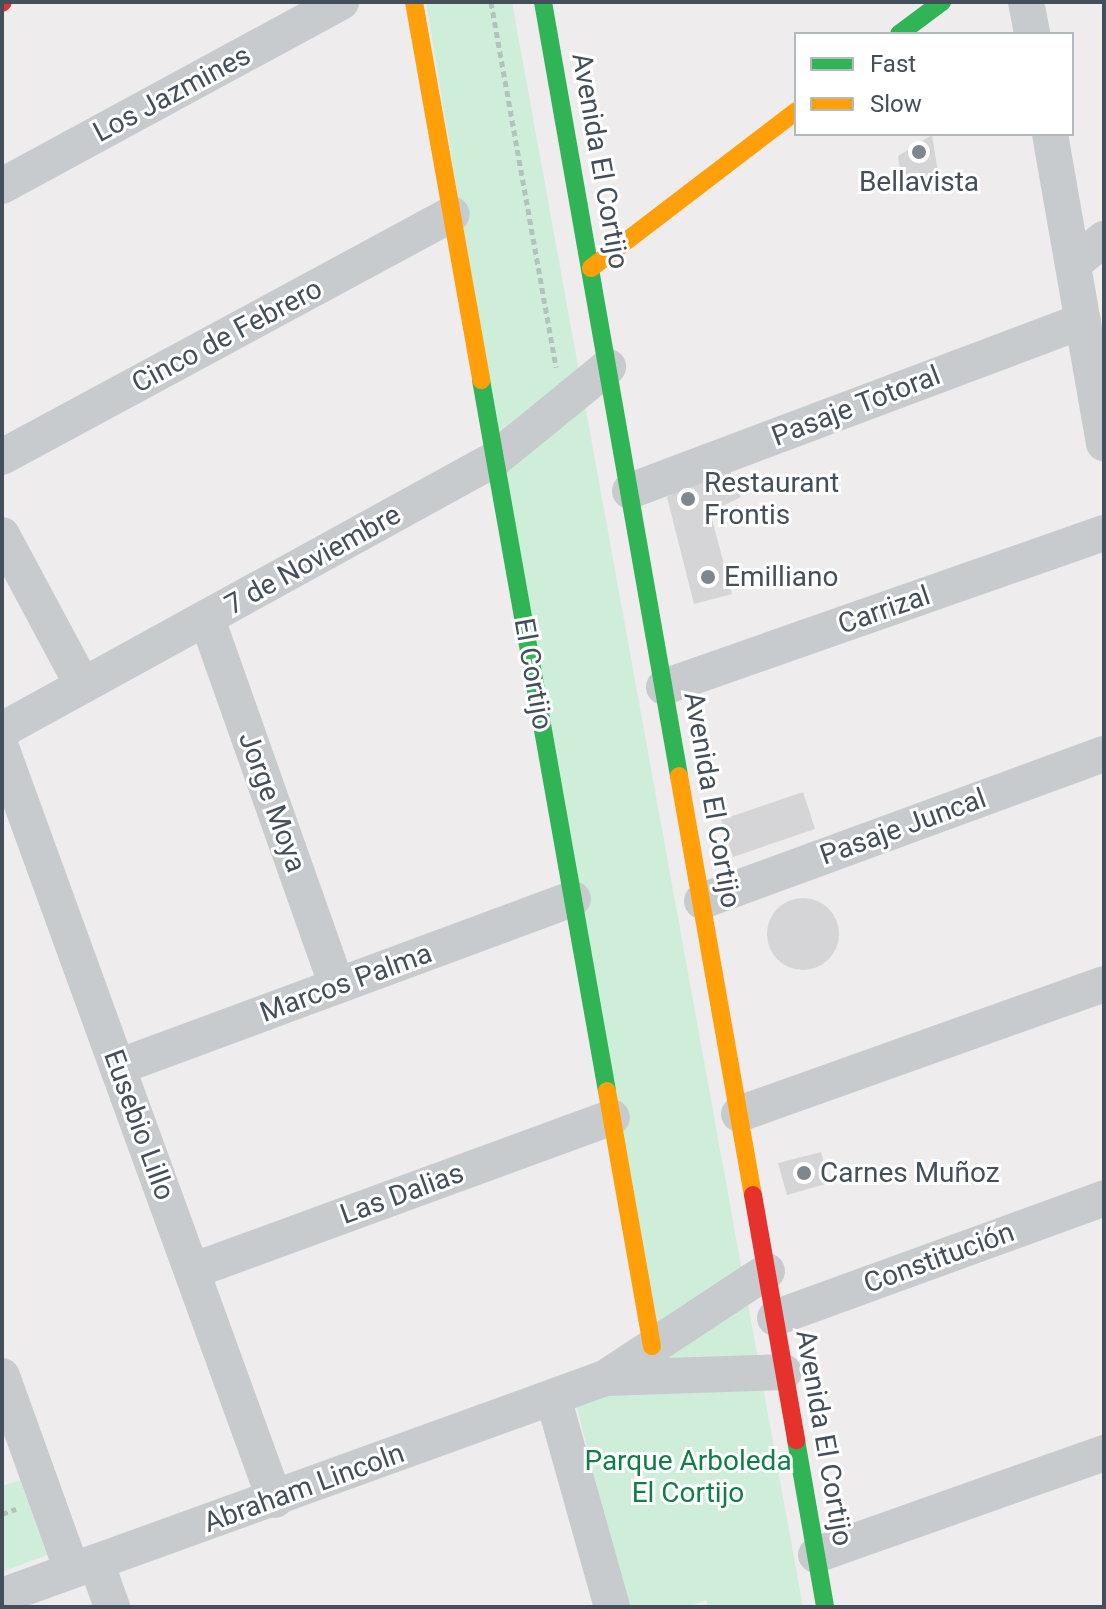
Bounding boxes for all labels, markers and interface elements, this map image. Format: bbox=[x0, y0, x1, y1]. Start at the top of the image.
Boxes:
legend bbox=[794, 32, 1074, 136]
street label: Los Jazmines bbox=[88, 39, 256, 149]
street label: Avenida El Cortijo bbox=[564, 50, 636, 272]
text: Fast bbox=[870, 50, 916, 78]
text: Slow bbox=[870, 90, 922, 118]
marker: Bellavista bbox=[910, 143, 928, 161]
place label: Bellavista bbox=[859, 165, 979, 199]
street label: Cinco de Febrero bbox=[126, 272, 328, 400]
street label: Pasaje Totoral bbox=[767, 358, 945, 454]
place label: Restaurant Frontis bbox=[704, 466, 839, 532]
marker: Restaurant Frontis bbox=[679, 490, 697, 508]
street label: 7 de Noviembre bbox=[219, 498, 407, 622]
place label: Emilliano bbox=[724, 560, 838, 594]
marker: Emilliano bbox=[699, 568, 717, 586]
street label: Carrizal bbox=[834, 579, 934, 641]
street label: El Cortijo bbox=[507, 616, 559, 732]
street label: Avenida El Cortijo bbox=[676, 689, 748, 911]
street label: Jorge Moya bbox=[231, 727, 313, 877]
street label: Pasaje Juncal bbox=[816, 781, 990, 873]
street label: Marcos Palma bbox=[256, 936, 436, 1030]
street label: Eusebio Lillo bbox=[96, 1045, 182, 1205]
street label: Las Dalias bbox=[336, 1156, 468, 1232]
place label: Carnes Muñoz bbox=[820, 1156, 1000, 1190]
marker: Carnes Muñoz bbox=[795, 1164, 813, 1182]
street label: Constitución bbox=[859, 1215, 1019, 1301]
street label: Avenida El Cortijo bbox=[788, 1327, 860, 1549]
street label: Abraham Lincoln bbox=[199, 1436, 409, 1540]
park label: Parque Arboleda El Cortijo bbox=[584, 1444, 792, 1510]

